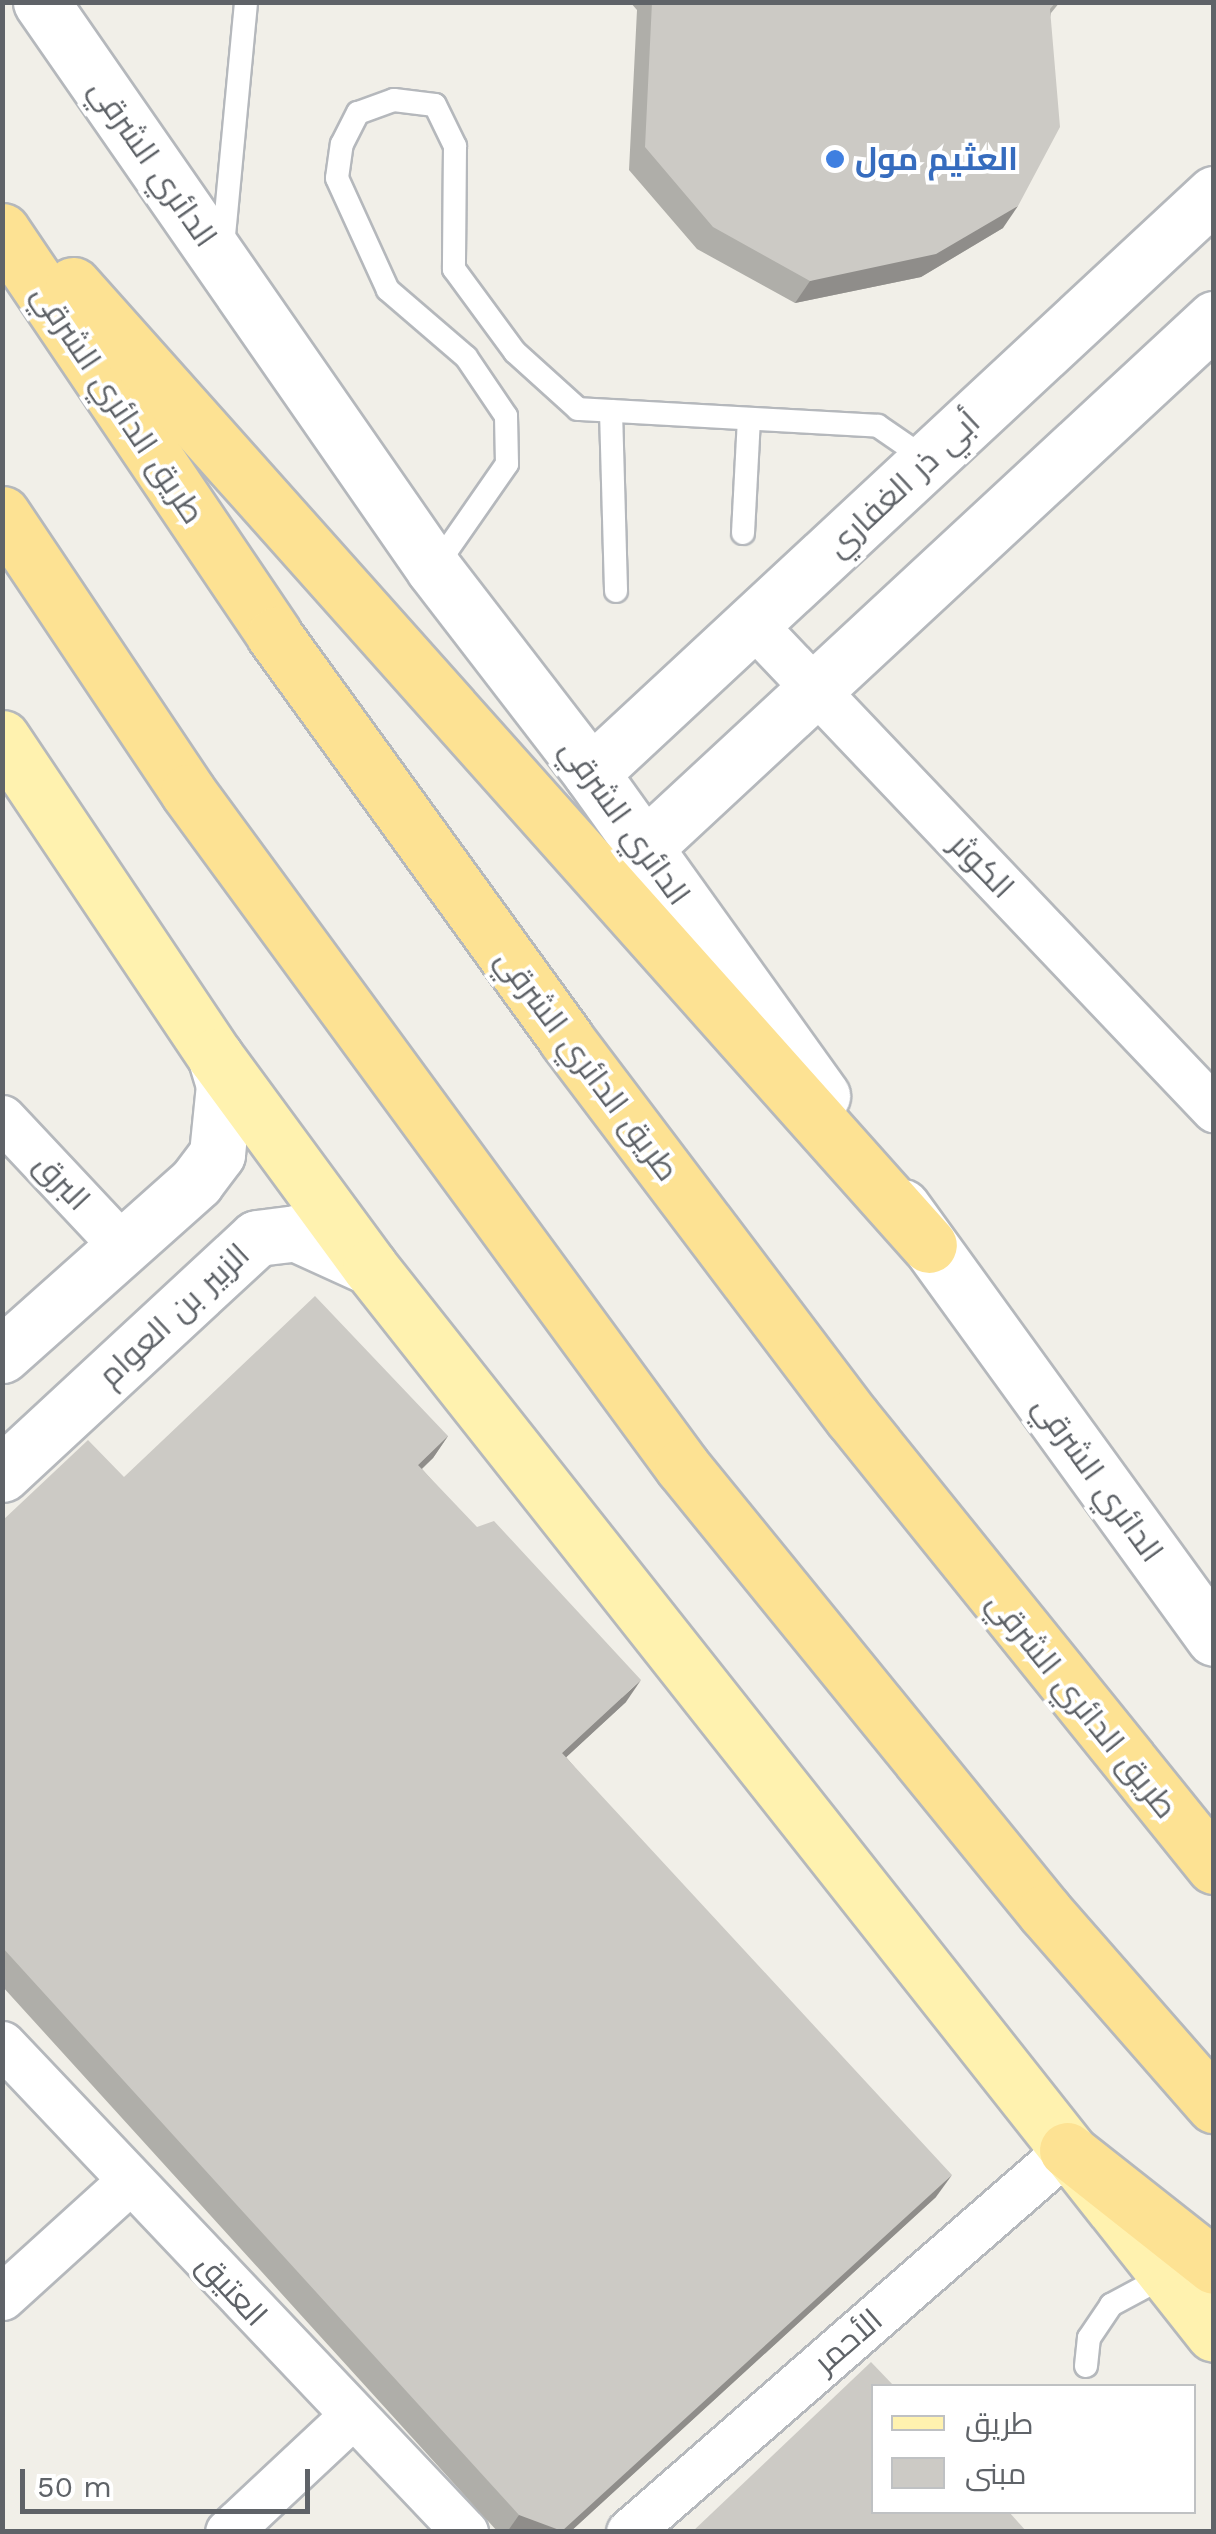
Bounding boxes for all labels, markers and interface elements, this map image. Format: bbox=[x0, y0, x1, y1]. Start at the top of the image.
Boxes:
street label: الدائري الشرقي bbox=[81, 72, 225, 254]
place label: العثيم مول bbox=[855, 140, 1018, 178]
marker: العثيم مول bbox=[824, 148, 846, 170]
street label: طريق الدائري الشرقي bbox=[24, 277, 212, 531]
street label: أبي ذر الغفاري bbox=[818, 403, 988, 565]
street label: الدائري الشرقي bbox=[552, 731, 698, 913]
street label: الكوثر bbox=[942, 826, 1022, 906]
street label: طريق الدائري الشرقي bbox=[487, 942, 687, 1188]
street label: البرق bbox=[26, 1145, 98, 1219]
street label: الزبير بن العوام bbox=[91, 1235, 257, 1395]
street label: الدائري الشرقي bbox=[1025, 1388, 1171, 1570]
street label: طريق الدائري الشرقي bbox=[979, 1584, 1185, 1826]
street label: العتيق bbox=[189, 2246, 275, 2334]
street label: الأحمر bbox=[806, 2301, 890, 2381]
legend bbox=[871, 2384, 1196, 2514]
text: طريق bbox=[965, 2406, 1034, 2441]
scale bar bbox=[25, 2449, 315, 2511]
text: مبنى bbox=[965, 2456, 1026, 2491]
text: 50 m bbox=[37, 2469, 112, 2504]

